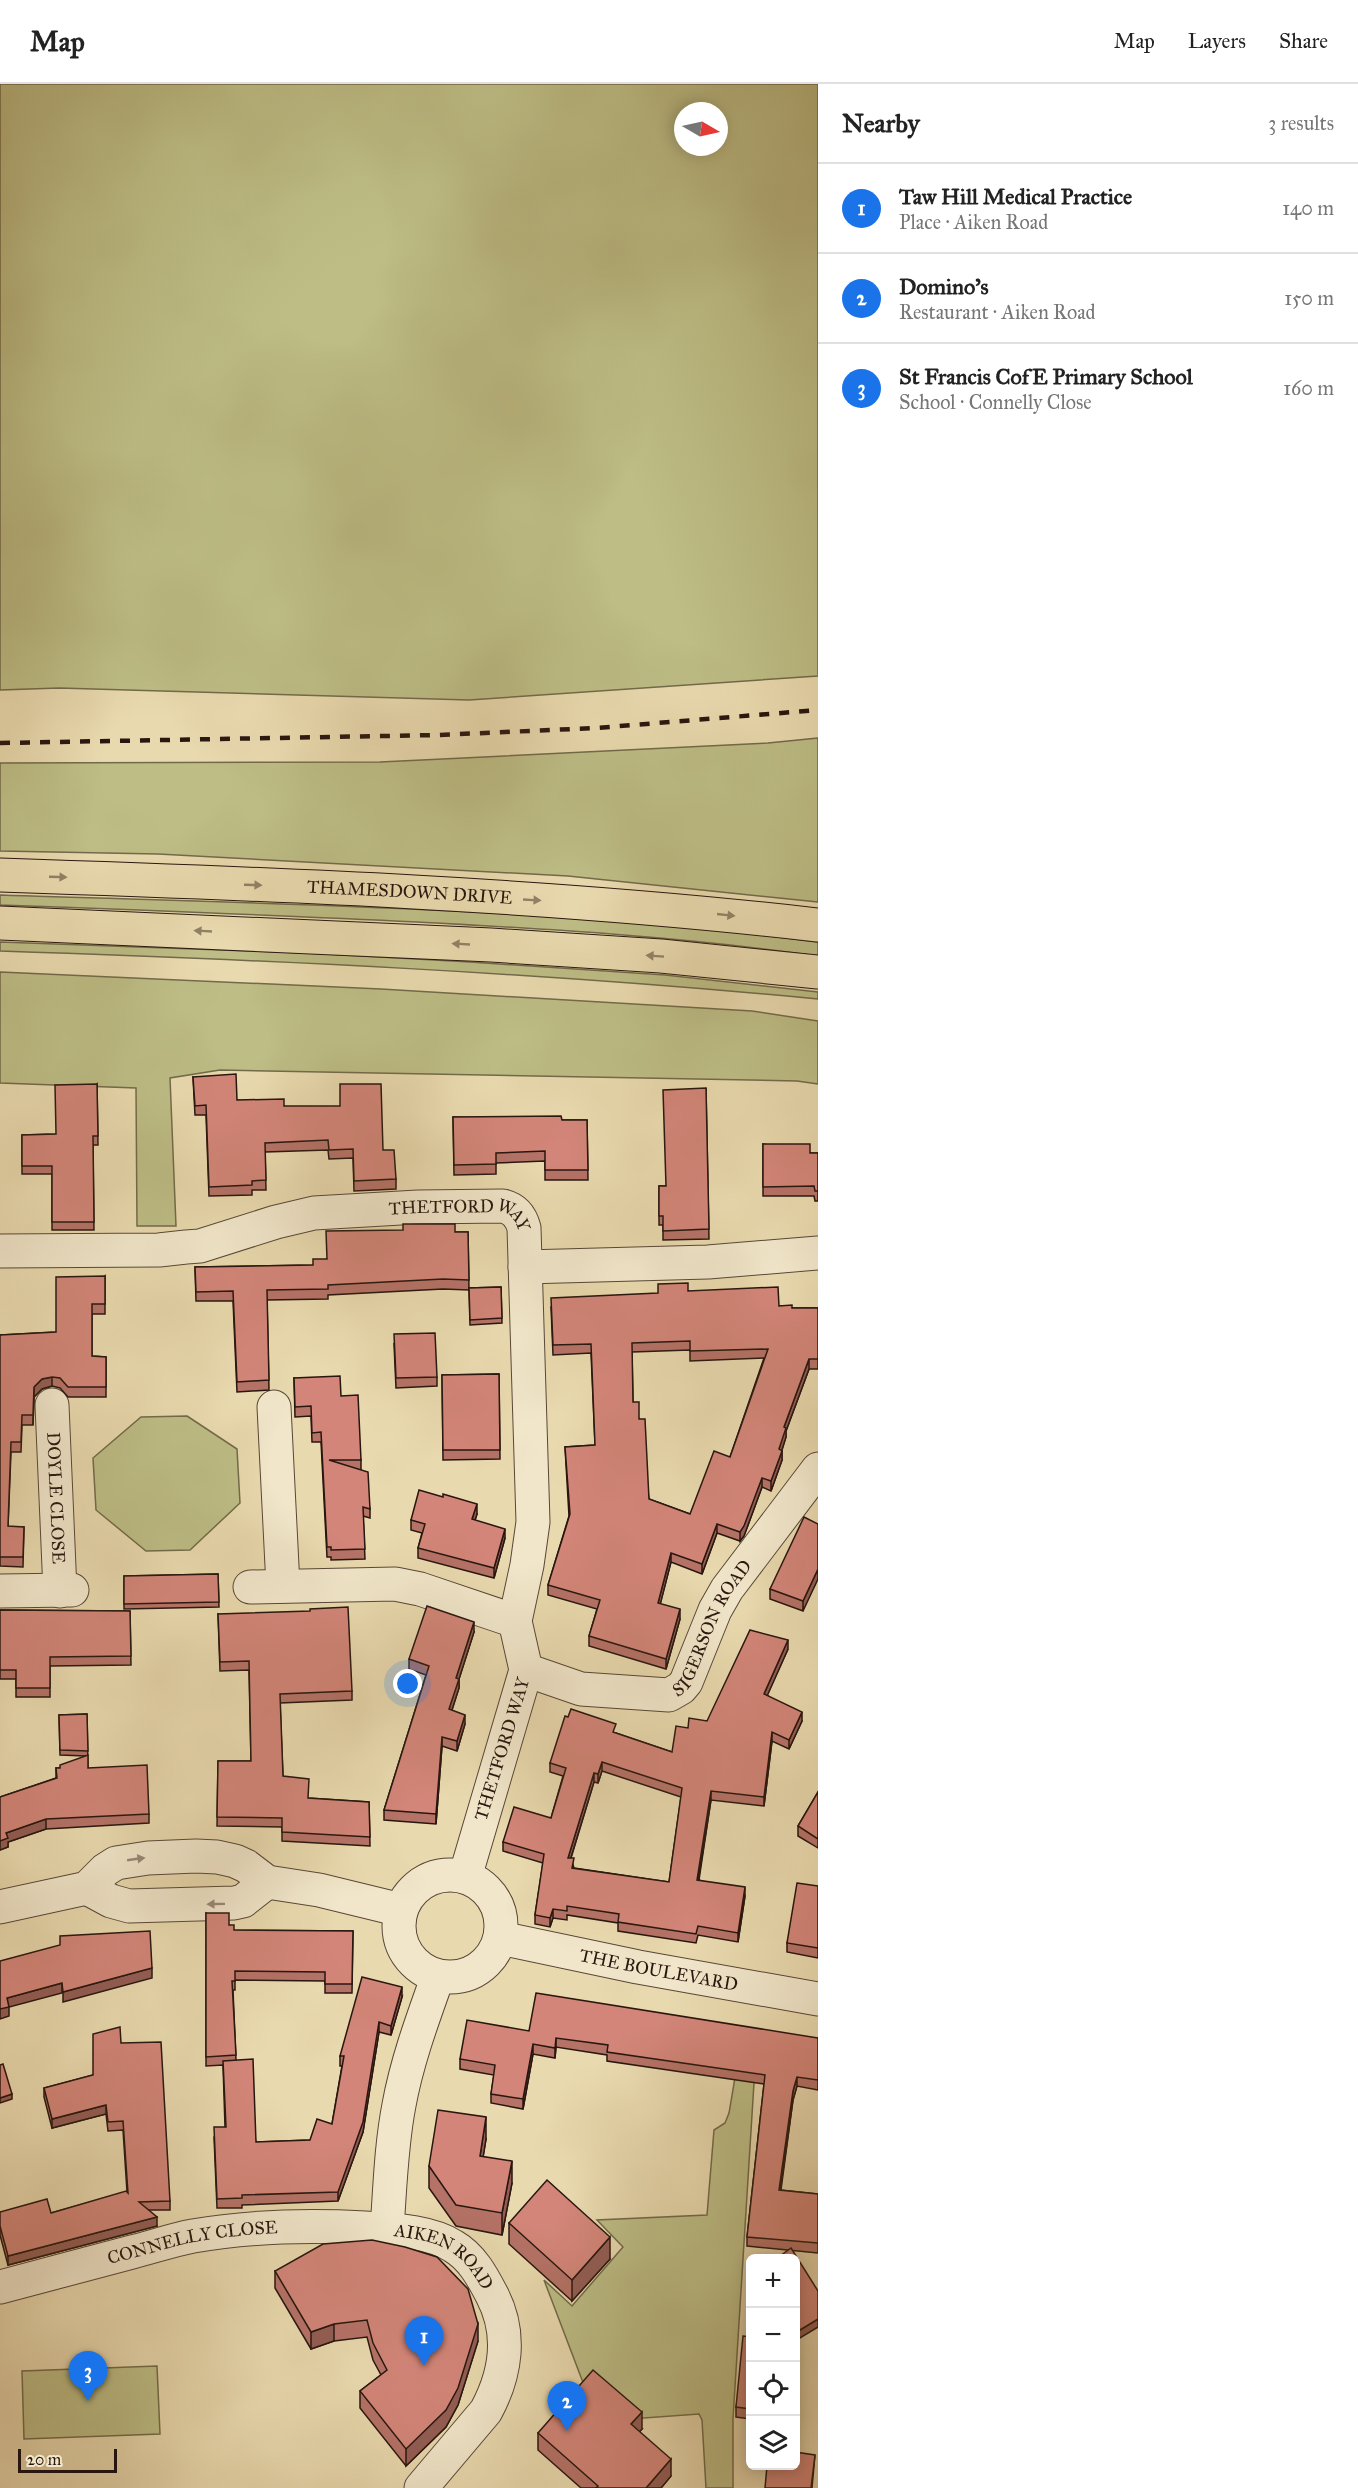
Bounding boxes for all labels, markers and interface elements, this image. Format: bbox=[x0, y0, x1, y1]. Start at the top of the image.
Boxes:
text: Map bbox=[30, 24, 85, 59]
text: Map bbox=[1114, 28, 1155, 54]
text: Layers bbox=[1188, 28, 1246, 54]
text: Share bbox=[1279, 28, 1328, 54]
north arrow bbox=[674, 102, 728, 156]
text: Nearby bbox=[842, 107, 920, 139]
text: 3 results bbox=[1268, 111, 1334, 135]
text: Taw Hill Medical Practice bbox=[899, 183, 1132, 210]
text: 1 bbox=[858, 196, 865, 220]
text: 140 m bbox=[1282, 196, 1334, 220]
text: Place · Aiken Road bbox=[899, 210, 1048, 234]
text: Domino's bbox=[899, 273, 989, 300]
text: 2 bbox=[857, 286, 866, 310]
text: 150 m bbox=[1284, 286, 1334, 310]
text: Restaurant · Aiken Road bbox=[899, 300, 1096, 324]
text: St Francis CofE Primary School bbox=[899, 363, 1193, 390]
text: 3 bbox=[858, 376, 866, 400]
text: 160 m bbox=[1283, 376, 1334, 400]
text: School · Connelly Close bbox=[899, 390, 1092, 414]
one-way arrow bbox=[49, 873, 68, 882]
street label: THAMESDOWN DRIVE bbox=[306, 876, 513, 909]
one-way arrow bbox=[244, 880, 263, 889]
one-way arrow bbox=[522, 895, 541, 904]
one-way arrow bbox=[717, 910, 736, 920]
one-way arrow bbox=[194, 927, 213, 936]
one-way arrow bbox=[451, 939, 470, 948]
one-way arrow bbox=[646, 951, 665, 961]
street label: THETFORD WAY bbox=[388, 1194, 535, 1234]
street label: DOYLE CLOSE bbox=[42, 1432, 70, 1564]
street label: SIGERSON ROAD bbox=[668, 1555, 756, 1702]
your location bbox=[393, 1669, 422, 1698]
street label: THETFORD WAY bbox=[470, 1674, 534, 1823]
one-way arrow bbox=[127, 1855, 146, 1864]
one-way arrow bbox=[207, 1899, 226, 1909]
street label: THE BOULEVARD bbox=[578, 1944, 740, 1996]
street label: CONNELLY CLOSE bbox=[105, 2216, 278, 2269]
street label: AIKEN ROAD bbox=[392, 2219, 498, 2293]
map controls bbox=[746, 2254, 800, 2470]
button: + bbox=[746, 2254, 800, 2308]
button: − bbox=[746, 2308, 800, 2362]
pin: 1 bbox=[404, 2316, 444, 2366]
pin: 3 bbox=[68, 2352, 107, 2401]
button: locate bbox=[746, 2362, 800, 2416]
pin: 2 bbox=[548, 2382, 586, 2431]
button: layers bbox=[746, 2416, 800, 2470]
scale bar bbox=[18, 2446, 117, 2474]
text: 20 m bbox=[27, 2450, 61, 2469]

